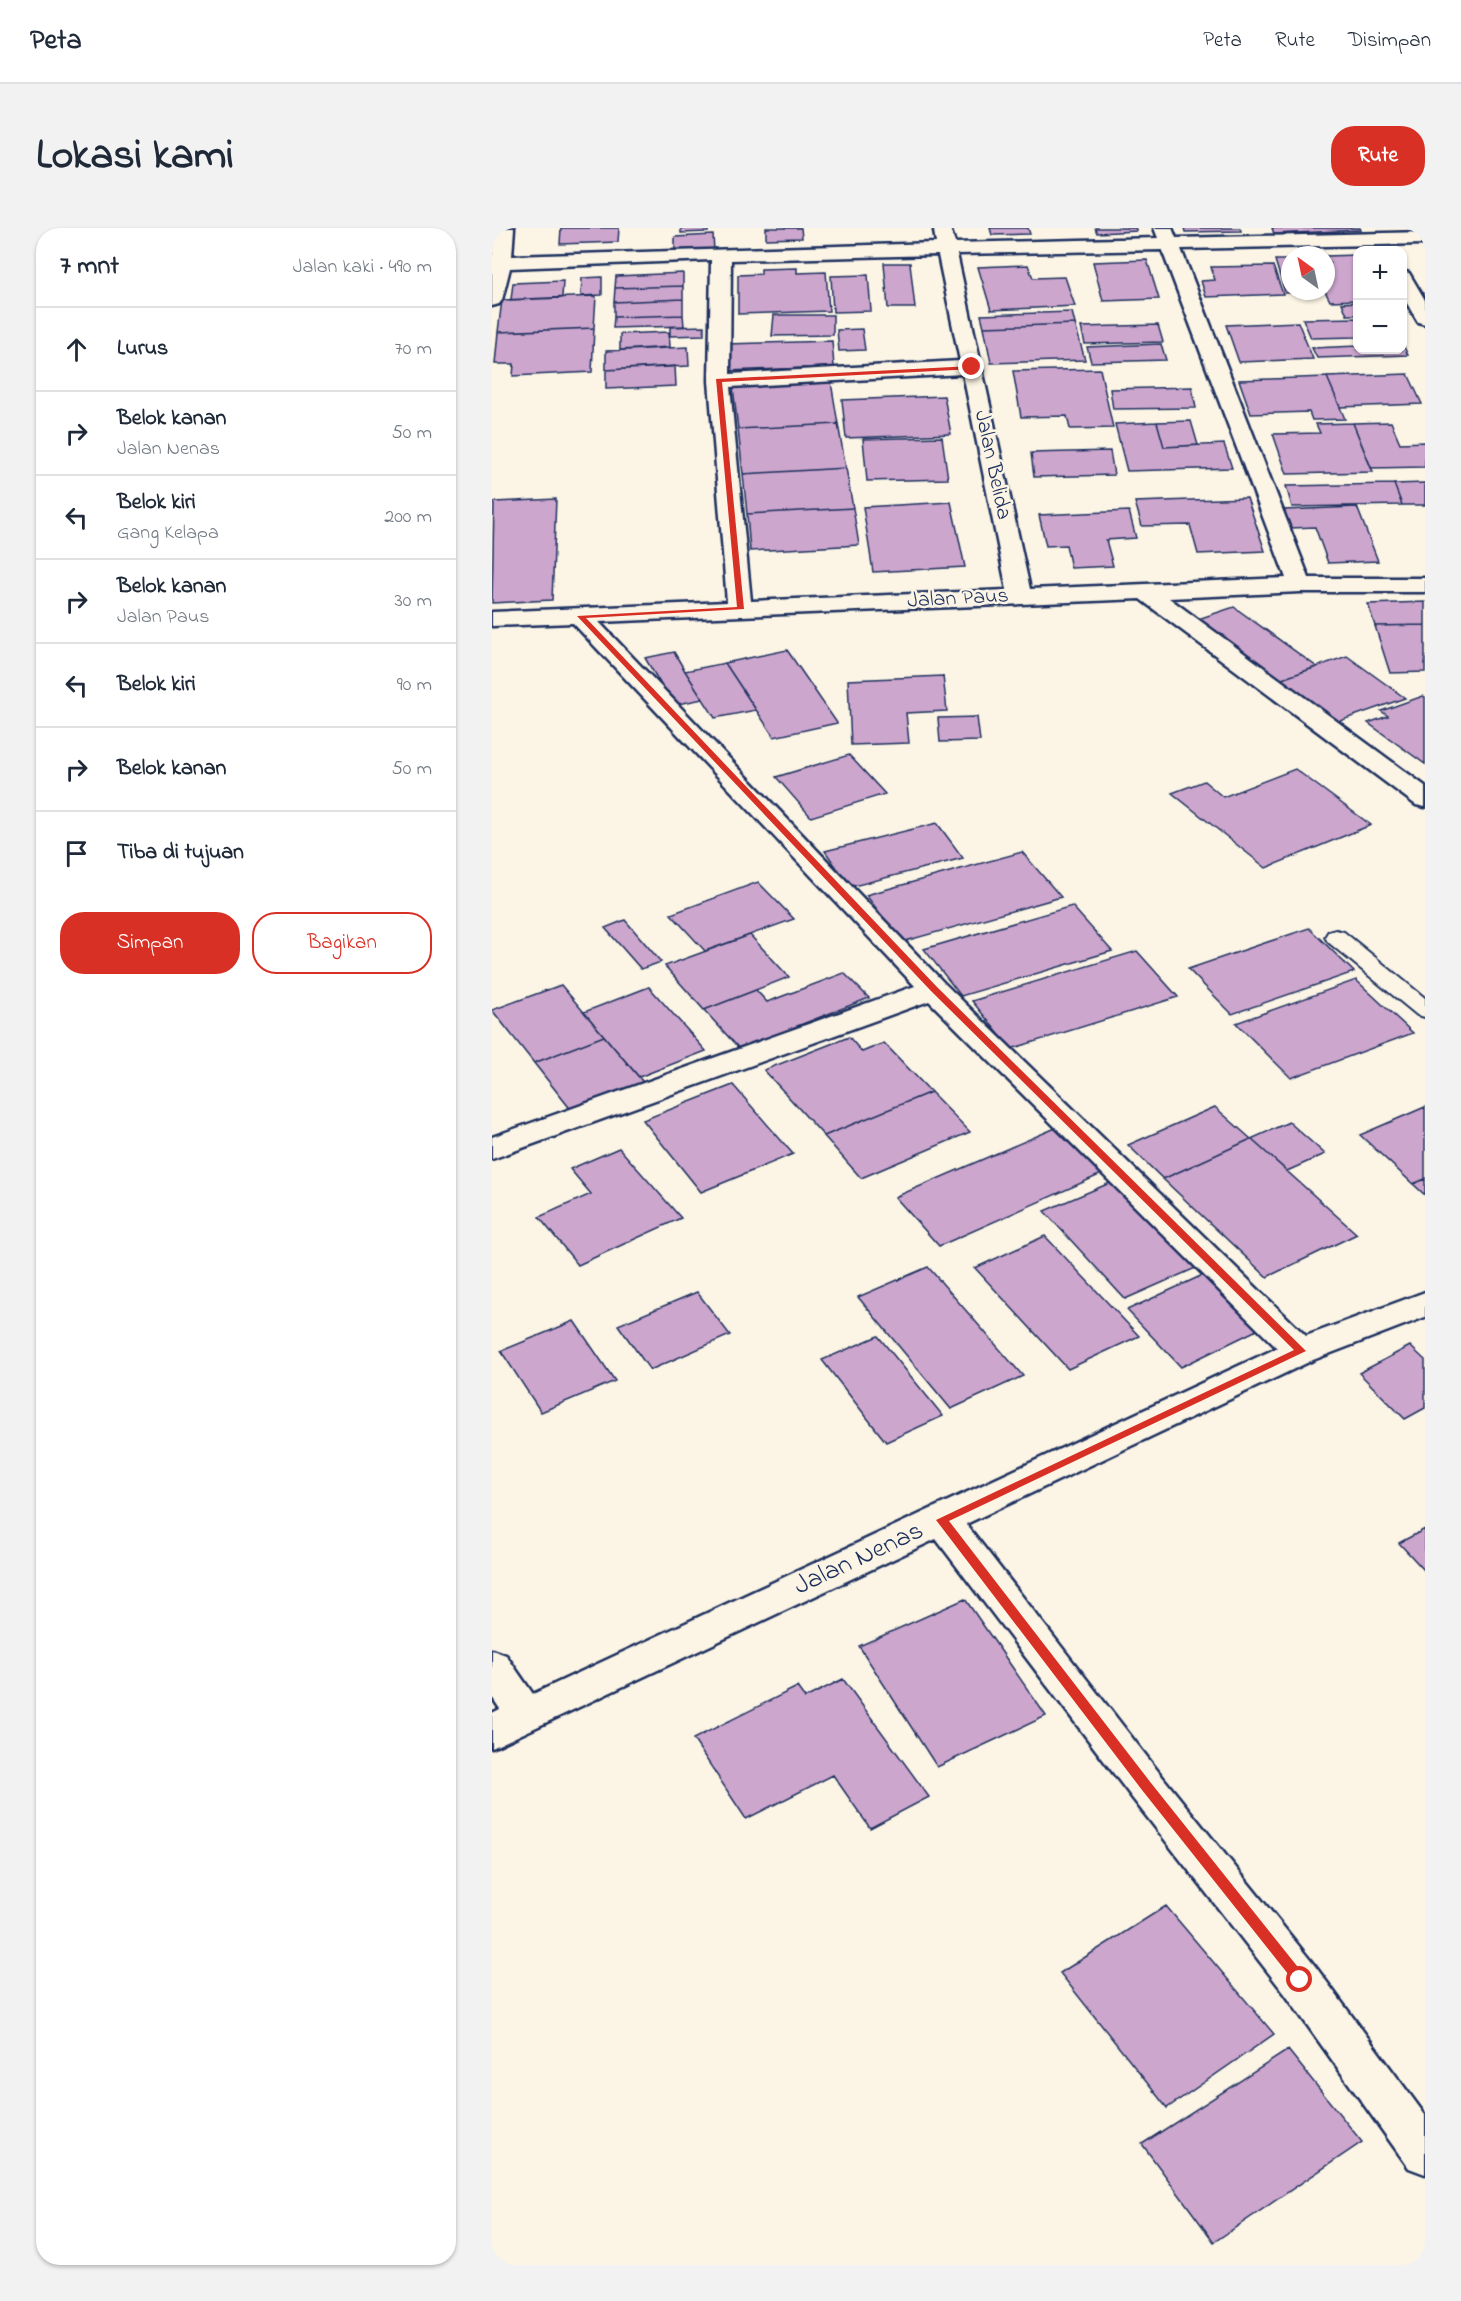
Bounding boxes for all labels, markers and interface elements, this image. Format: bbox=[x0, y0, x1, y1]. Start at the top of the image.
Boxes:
text: Peta bbox=[30, 21, 82, 62]
text: Peta bbox=[1203, 26, 1242, 56]
text: Rute bbox=[1275, 26, 1315, 56]
text: Disimpan bbox=[1348, 26, 1431, 56]
text: Lokasi kami bbox=[36, 126, 234, 187]
button: Rute bbox=[1331, 126, 1425, 186]
north arrow bbox=[1281, 246, 1335, 300]
map controls bbox=[1353, 246, 1407, 354]
button: + bbox=[1353, 246, 1407, 300]
text: 7 mnt bbox=[60, 248, 119, 286]
text: Jalan kaki · 490 m bbox=[293, 253, 432, 282]
button: − bbox=[1353, 300, 1407, 354]
icon: ahead bbox=[60, 333, 93, 366]
text: Lurus bbox=[117, 333, 168, 365]
text: 70 m bbox=[395, 335, 432, 364]
route end bbox=[958, 353, 984, 379]
text: Belok kanan bbox=[117, 403, 226, 435]
street label: Jalan Belida bbox=[965, 407, 1019, 523]
icon: right bbox=[60, 417, 93, 450]
text: 50 m bbox=[391, 419, 432, 448]
text: Jalan Nenas bbox=[117, 435, 220, 464]
text: Belok kiri bbox=[117, 487, 196, 519]
icon: left bbox=[60, 501, 93, 534]
text: 200 m bbox=[384, 503, 432, 532]
text: Gang Kelapa bbox=[117, 519, 219, 548]
text: Belok kanan bbox=[117, 571, 226, 603]
street label: Jalan Paus bbox=[906, 580, 1010, 618]
icon: right bbox=[60, 585, 93, 618]
text: 30 m bbox=[395, 587, 432, 616]
text: Jalan Paus bbox=[117, 603, 209, 632]
icon: left bbox=[60, 669, 93, 702]
text: Belok kiri bbox=[117, 669, 196, 701]
text: 90 m bbox=[397, 671, 432, 700]
icon: right bbox=[60, 753, 93, 786]
text: Belok kanan bbox=[117, 753, 226, 785]
text: 50 m bbox=[391, 755, 432, 784]
icon: arrive bbox=[60, 837, 93, 870]
text: Tiba di tujuan bbox=[117, 837, 244, 869]
button: Simpan bbox=[60, 912, 240, 974]
button: Bagikan bbox=[252, 912, 432, 974]
street label: Jalan Nenas bbox=[788, 1512, 930, 1606]
route start bbox=[1286, 1966, 1312, 1992]

